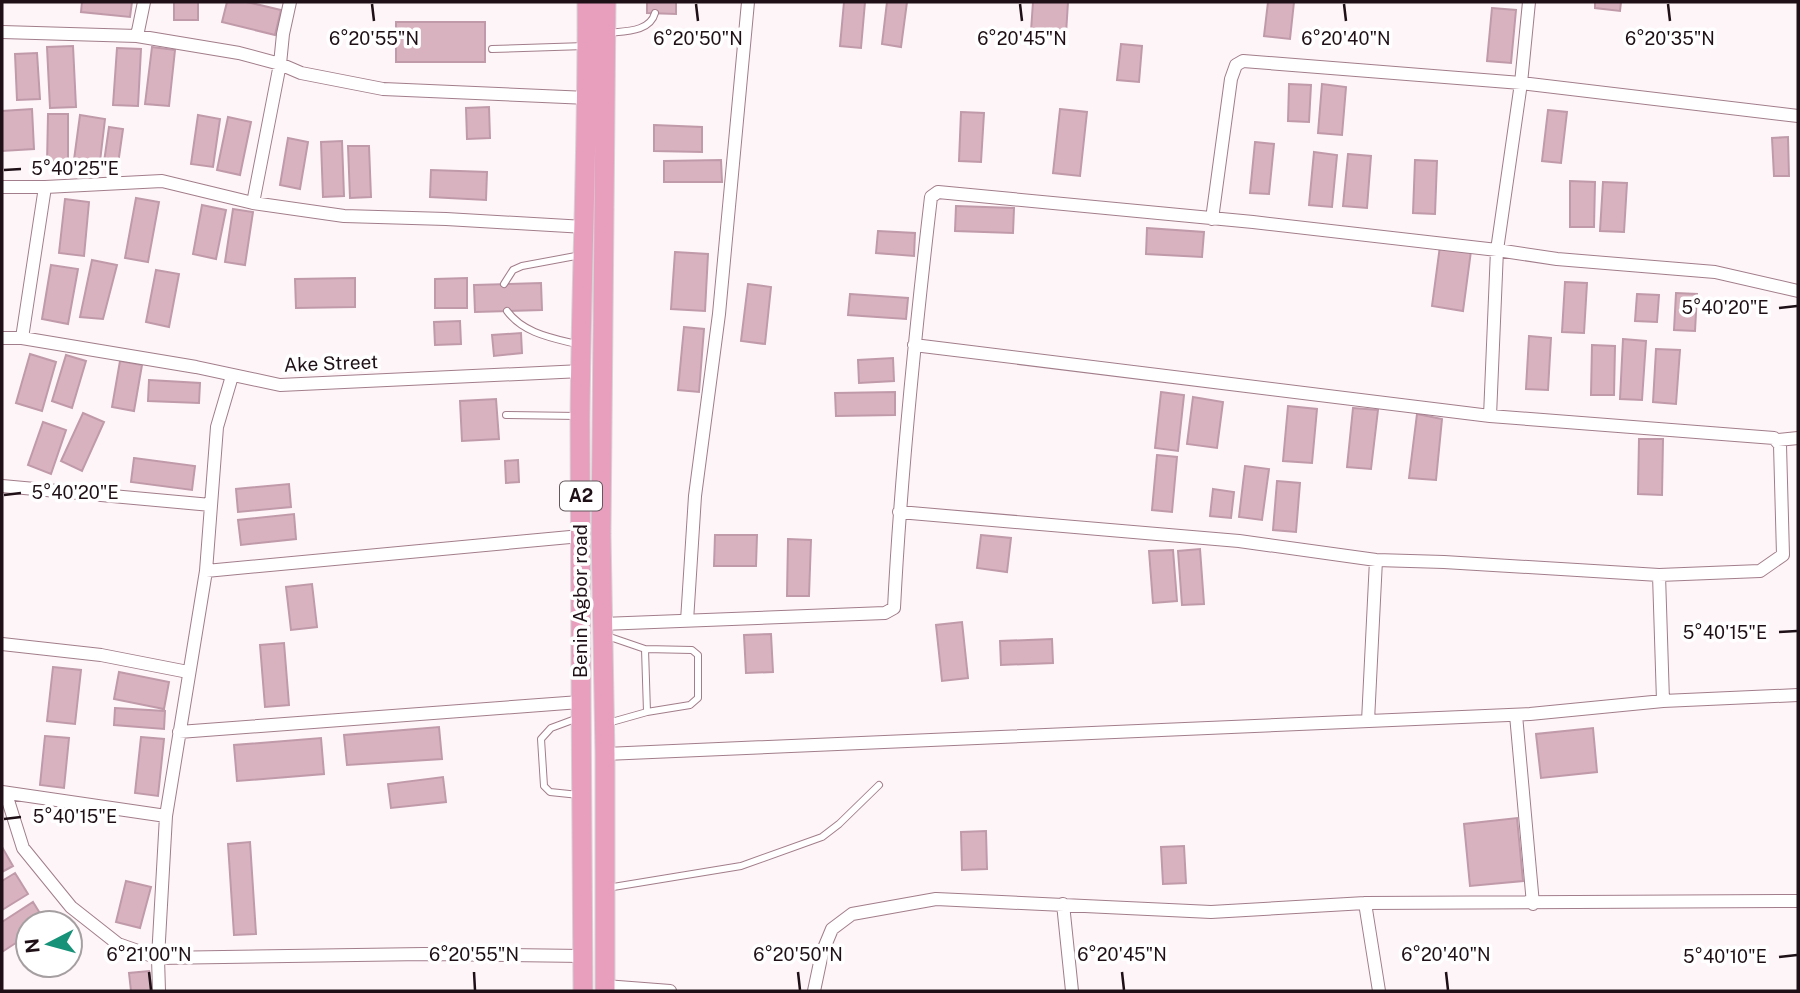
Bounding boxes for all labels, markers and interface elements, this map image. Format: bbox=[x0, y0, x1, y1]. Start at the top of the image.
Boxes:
text: 6°20'55"N bbox=[329, 28, 419, 49]
text: 6°20'50"N bbox=[653, 28, 743, 49]
text: 6°20'45"N bbox=[977, 28, 1067, 49]
text: 6°20'40"N bbox=[1301, 28, 1391, 49]
text: 6°20'35"N bbox=[1625, 28, 1715, 49]
text: 5°40'25"E bbox=[31, 158, 119, 179]
text: 5°40'20"E bbox=[1681, 297, 1769, 318]
street label: Ake Street bbox=[283, 350, 379, 376]
text: 5°40'20"E bbox=[31, 482, 119, 503]
road number: A2 bbox=[560, 482, 602, 510]
street label: Benin Agbor road bbox=[569, 524, 591, 678]
text: 5°40'15"E bbox=[1683, 622, 1767, 643]
text: 5°40'15"E bbox=[33, 806, 117, 827]
north arrow bbox=[14, 909, 84, 979]
text: N bbox=[20, 937, 44, 954]
text: 6°21'00"N bbox=[106, 944, 192, 965]
text: 6°20'55"N bbox=[429, 944, 519, 965]
text: 6°20'50"N bbox=[753, 944, 843, 965]
text: 6°20'45"N bbox=[1077, 944, 1167, 965]
text: 6°20'40"N bbox=[1401, 944, 1491, 965]
text: 5°40'10"E bbox=[1683, 946, 1767, 967]

